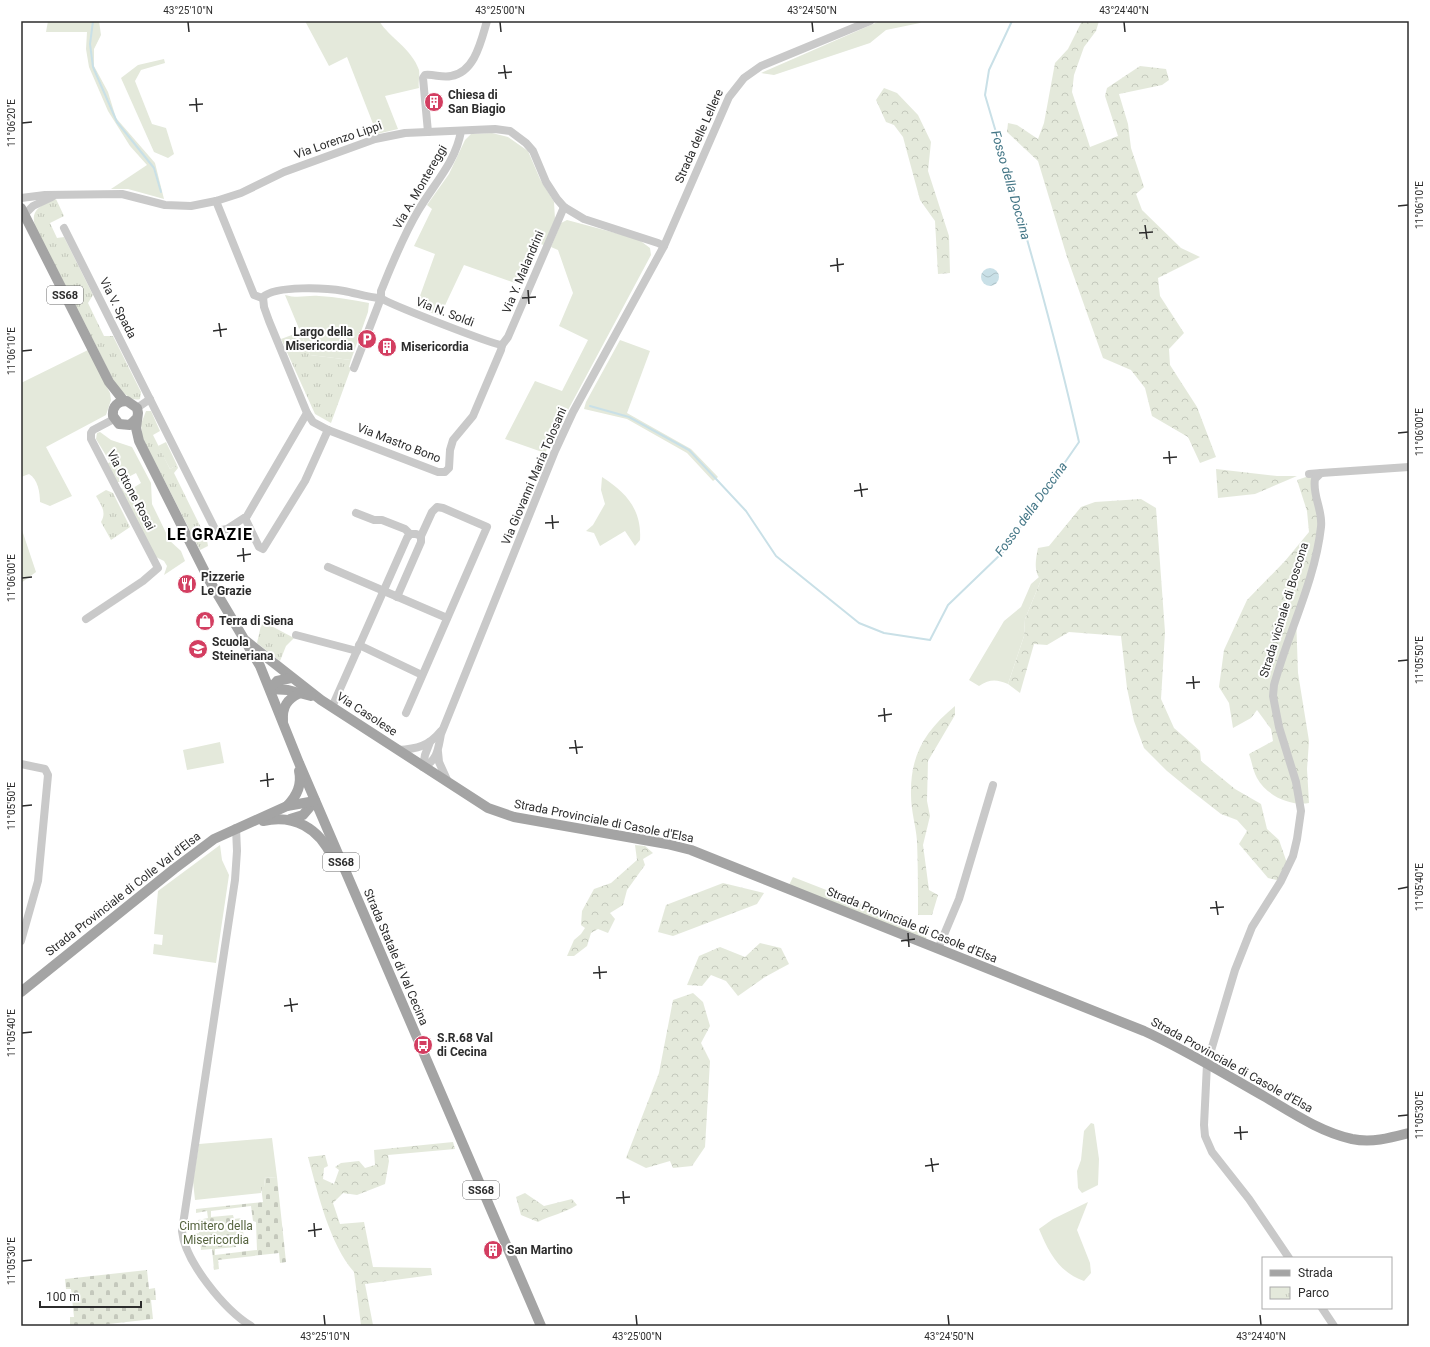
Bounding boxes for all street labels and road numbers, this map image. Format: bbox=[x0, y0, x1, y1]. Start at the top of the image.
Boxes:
street label: Strada delle Lellere bbox=[672, 87, 726, 185]
street label: Via Lorenzo Lippi bbox=[292, 118, 384, 162]
street label: Via A. Montereggi bbox=[390, 142, 450, 232]
street label: Via Y. Malandrini bbox=[499, 228, 547, 315]
street label: Via V. Spada bbox=[97, 275, 139, 341]
road number: SS68 bbox=[47, 286, 83, 304]
street label: Via N. Soldi bbox=[414, 294, 476, 330]
street label: Via Giovanni Maria Tolosani bbox=[499, 405, 569, 547]
street label: Via Mastro Bono bbox=[355, 421, 443, 465]
street label: Via Ottone Rosai bbox=[104, 448, 158, 533]
street label: Strada vicinale di Boscona bbox=[1257, 541, 1311, 679]
street label: Via Casolese bbox=[334, 689, 400, 739]
street label: Strada Provinciale di Casole d'Elsa bbox=[513, 797, 695, 845]
street label: Strada Provinciale di Colle Val d'Elsa bbox=[43, 829, 203, 959]
road number: SS68 bbox=[323, 853, 359, 871]
street label: Strada Provinciale di Casole d'Elsa bbox=[825, 884, 999, 966]
street label: Strada Statale di Val Cecina bbox=[361, 887, 431, 1027]
street label: Strada Provinciale di Casole d'Elsa bbox=[1149, 1015, 1315, 1115]
road number: SS68 bbox=[463, 1181, 499, 1199]

